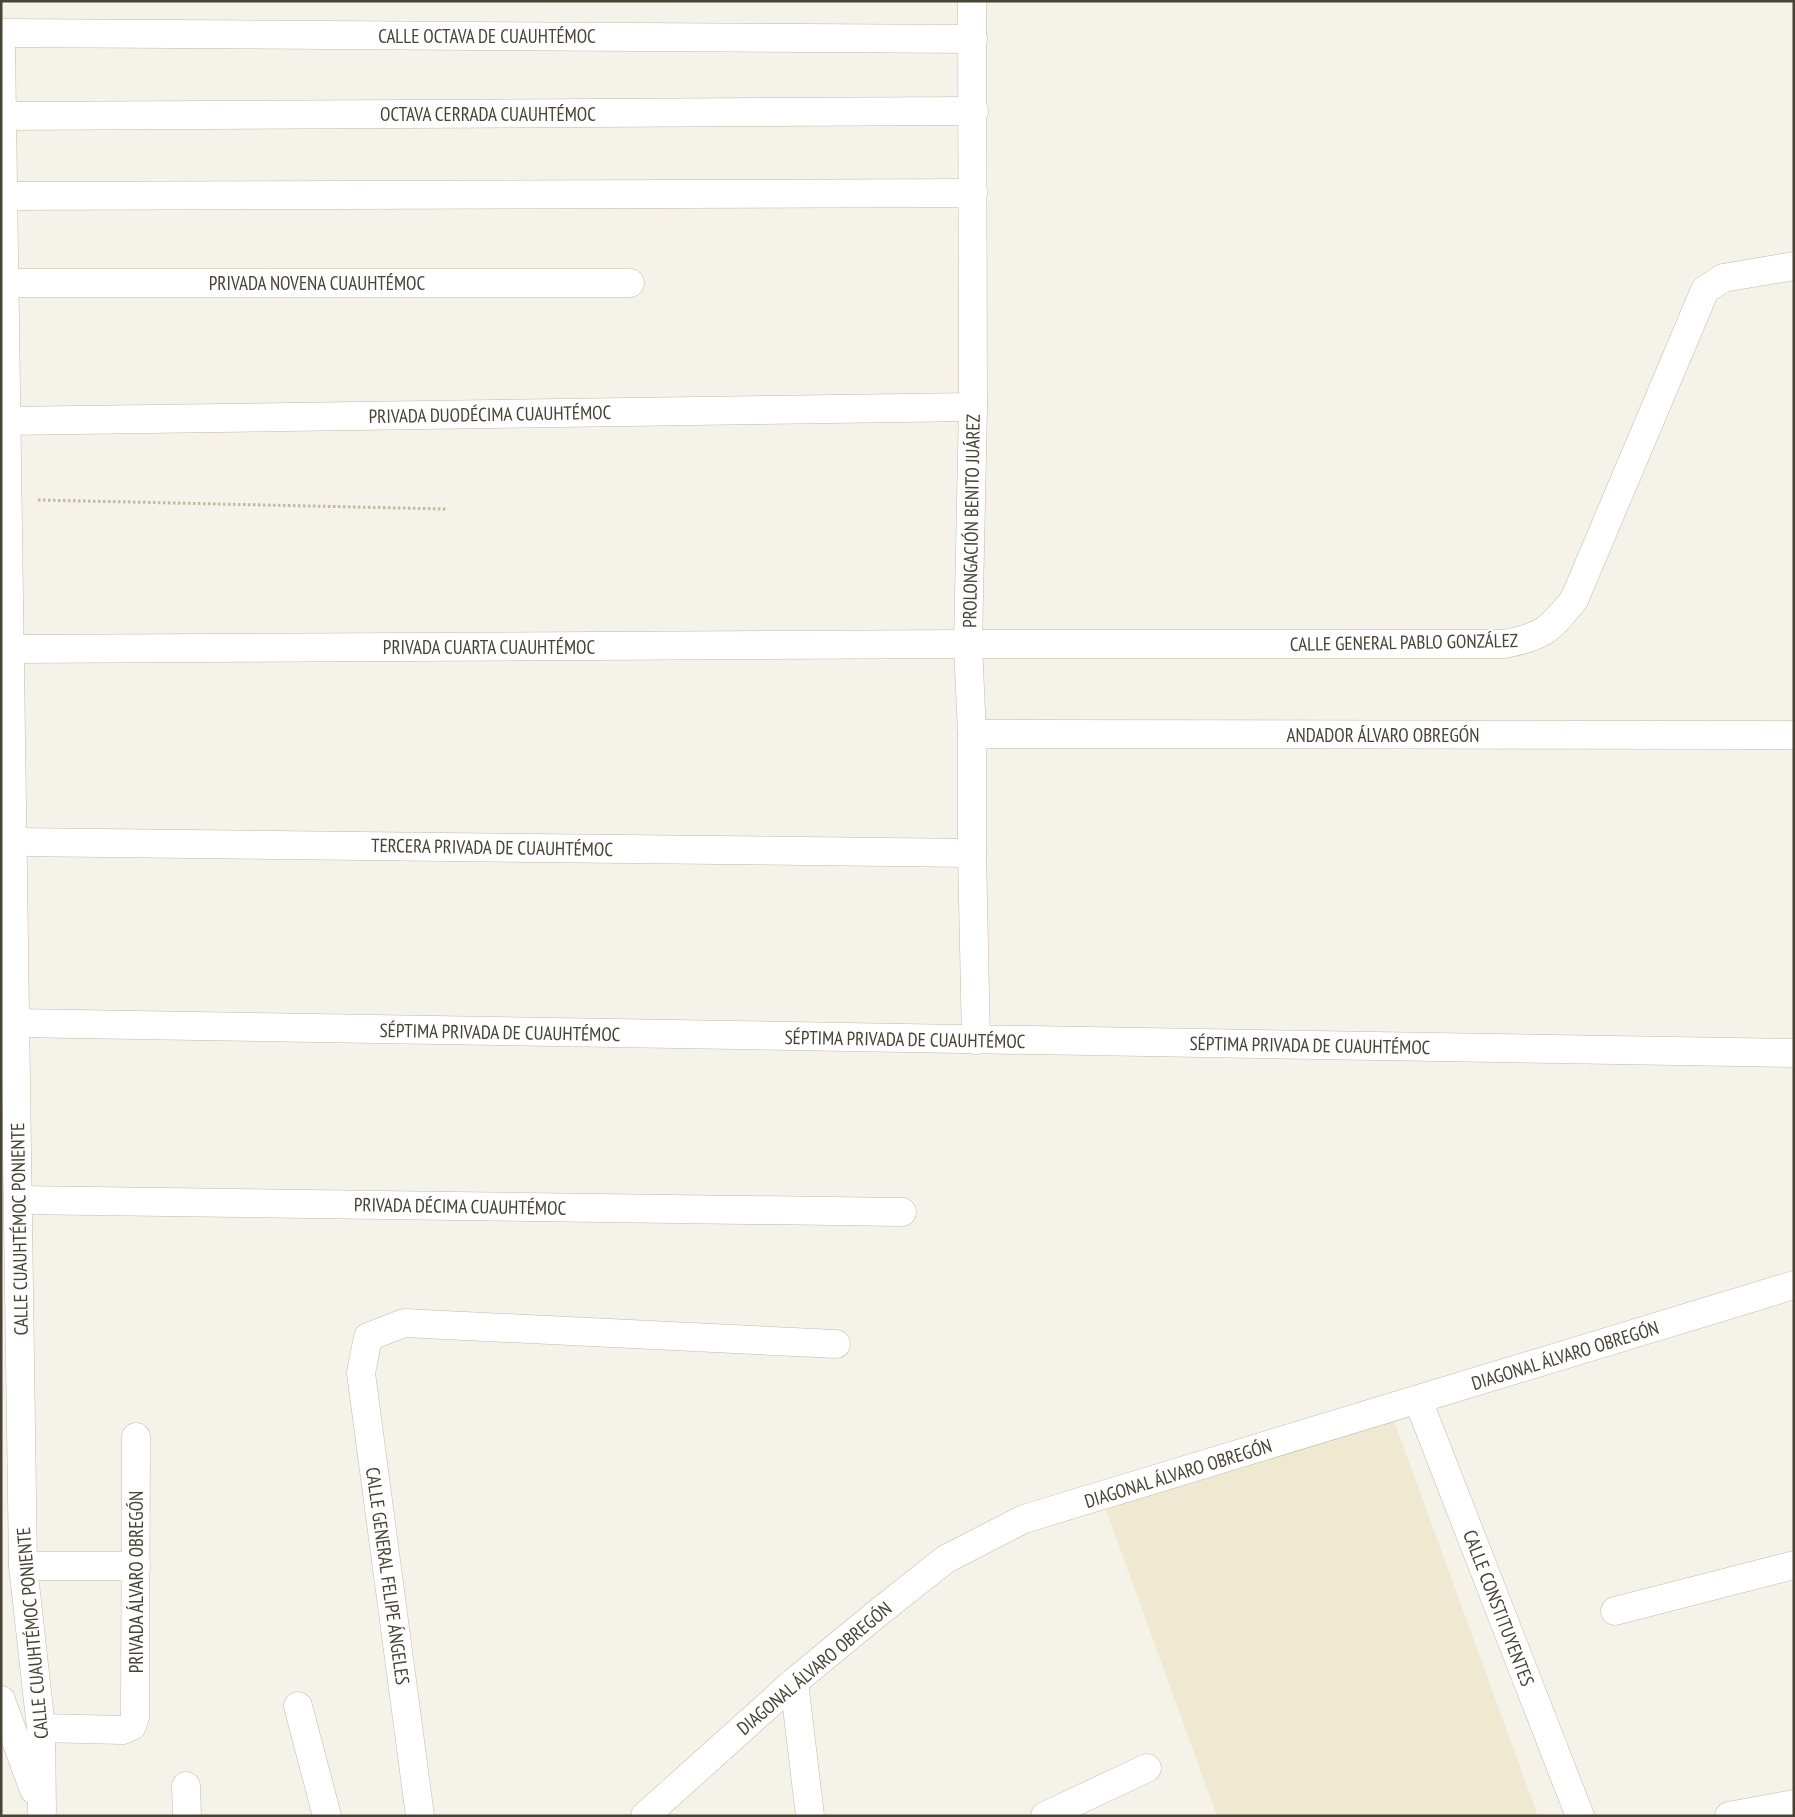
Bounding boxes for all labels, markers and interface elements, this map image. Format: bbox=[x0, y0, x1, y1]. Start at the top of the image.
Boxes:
street label: CALLE OCTAVA DE CUAUHTÉMOC bbox=[378, 24, 596, 48]
street label: OCTAVA CERRADA CUAUHTÉMOC bbox=[380, 102, 596, 126]
street label: PRIVADA NOVENA CUAUHTÉMOC bbox=[209, 271, 426, 295]
street label: PRIVADA DUODÉCIMA CUAUHTÉMOC bbox=[368, 400, 612, 428]
street label: PROLONGACIÓN BENITO JUÁREZ bbox=[957, 414, 985, 628]
street label: CALLE GENERAL PABLO GONZÁLEZ bbox=[1290, 628, 1518, 656]
street label: PRIVADA CUARTA CUAUHTÉMOC bbox=[383, 635, 595, 659]
street label: ANDADOR ÁLVARO OBREGÓN bbox=[1287, 723, 1479, 747]
street label: TERCERA PRIVADA DE CUAUHTÉMOC bbox=[371, 833, 613, 861]
street label: SÉPTIMA PRIVADA DE CUAUHTÉMOC bbox=[379, 1018, 621, 1046]
street label: SÉPTIMA PRIVADA DE CUAUHTÉMOC bbox=[784, 1025, 1026, 1053]
street label: SÉPTIMA PRIVADA DE CUAUHTÉMOC bbox=[1189, 1031, 1431, 1059]
street label: CALLE CUAUHTÉMOC PONIENTE bbox=[5, 1123, 33, 1335]
street label: PRIVADA DÉCIMA CUAUHTÉMOC bbox=[354, 1192, 567, 1220]
street label: DIAGONAL ÁLVARO OBREGÓN bbox=[1468, 1315, 1662, 1395]
street label: DIAGONAL ÁLVARO OBREGÓN bbox=[1081, 1433, 1275, 1513]
street label: CALLE GENERAL FELIPE ÁNGELES bbox=[361, 1466, 415, 1686]
street label: PRIVADA ÁLVARO OBREGÓN bbox=[124, 1491, 148, 1673]
street label: CALLE CUAUHTÉMOC PONIENTE bbox=[11, 1526, 53, 1740]
street label: CALLE CONSTITUYENTES bbox=[1458, 1527, 1540, 1689]
street label: DIAGONAL ÁLVARO OBREGÓN bbox=[732, 1596, 896, 1740]

